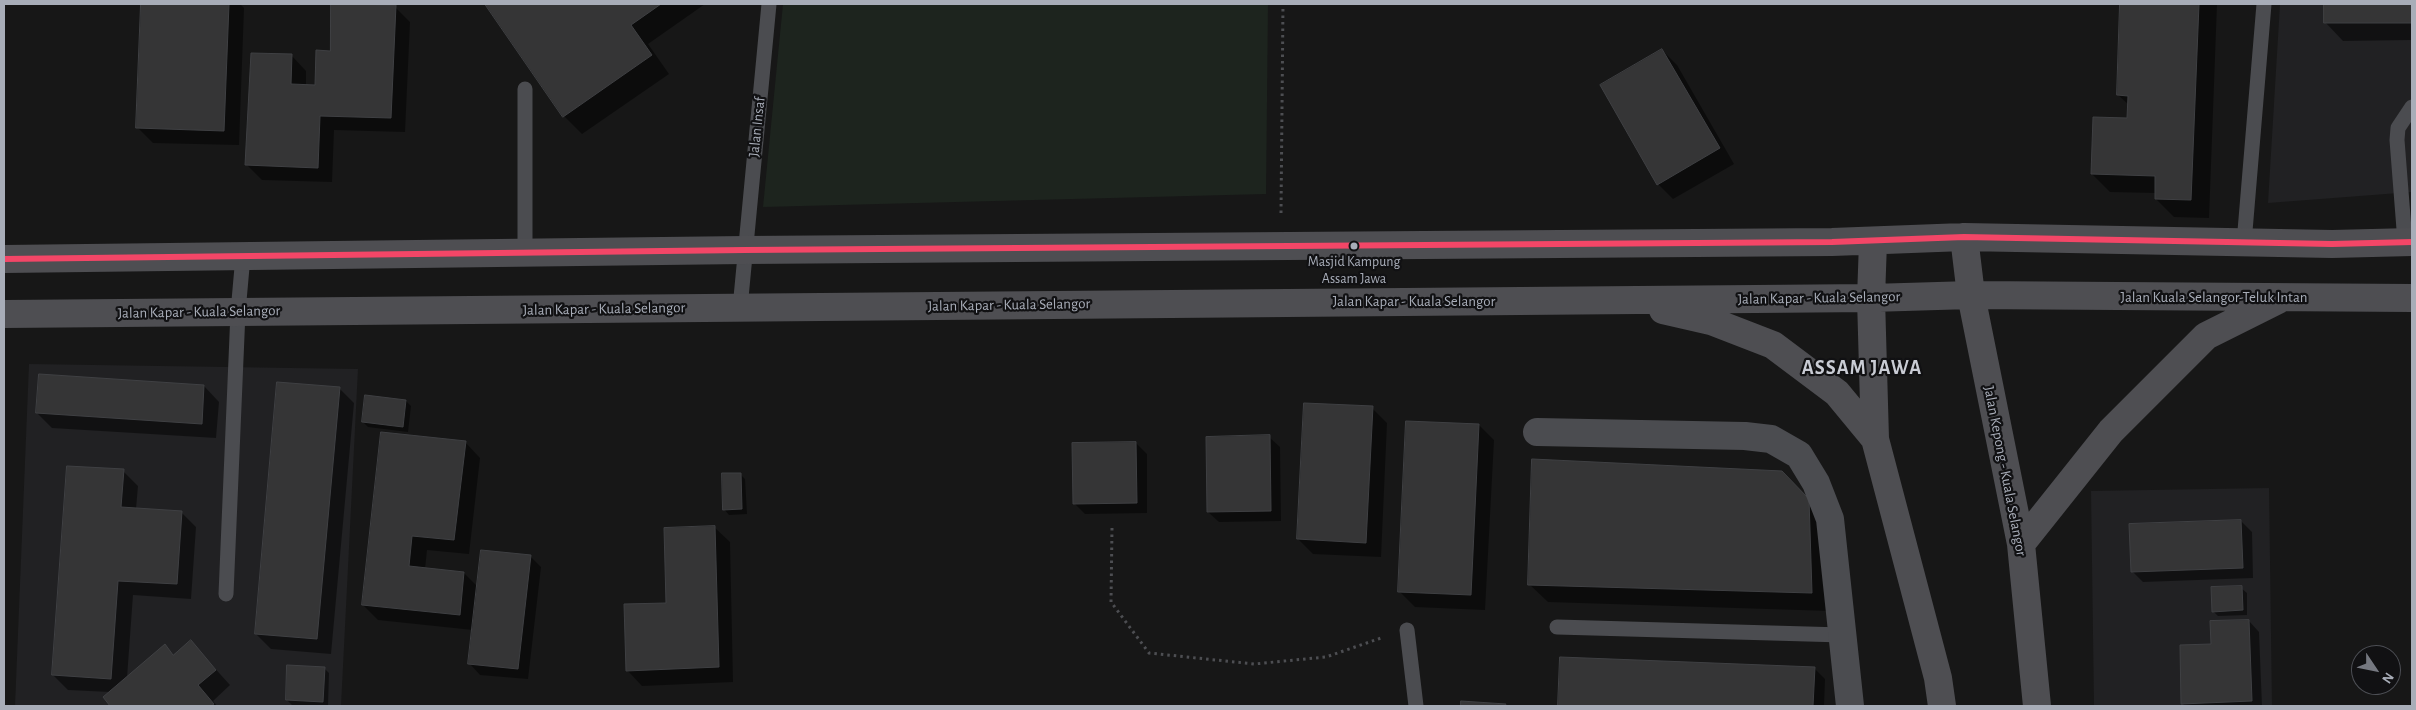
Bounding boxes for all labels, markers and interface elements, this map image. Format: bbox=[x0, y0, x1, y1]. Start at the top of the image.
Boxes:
street label: Jalan Insaf bbox=[745, 96, 769, 158]
marker: Masjid Kampung Assam Jawa bbox=[1349, 241, 1359, 251]
place label: Masjid Kampung Assam Jawa bbox=[1308, 254, 1400, 286]
street label: Jalan Kapar - Kuala Selangor bbox=[1737, 288, 1901, 308]
street label: Jalan Kuala Selangor-Teluk Intan bbox=[2121, 288, 2307, 306]
street label: Jalan Kapar - Kuala Selangor bbox=[1333, 292, 1495, 310]
street label: Jalan Kapar - Kuala Selangor bbox=[927, 295, 1091, 315]
street label: Jalan Kapar - Kuala Selangor bbox=[522, 299, 686, 319]
street label: Jalan Kapar - Kuala Selangor bbox=[117, 302, 281, 322]
district label: ASSAM JAWA bbox=[1801, 356, 1923, 380]
street label: Jalan Kepong - Kuala Selangor bbox=[1980, 384, 2030, 558]
north arrow bbox=[2351, 645, 2401, 695]
text: N bbox=[2379, 670, 2396, 686]

